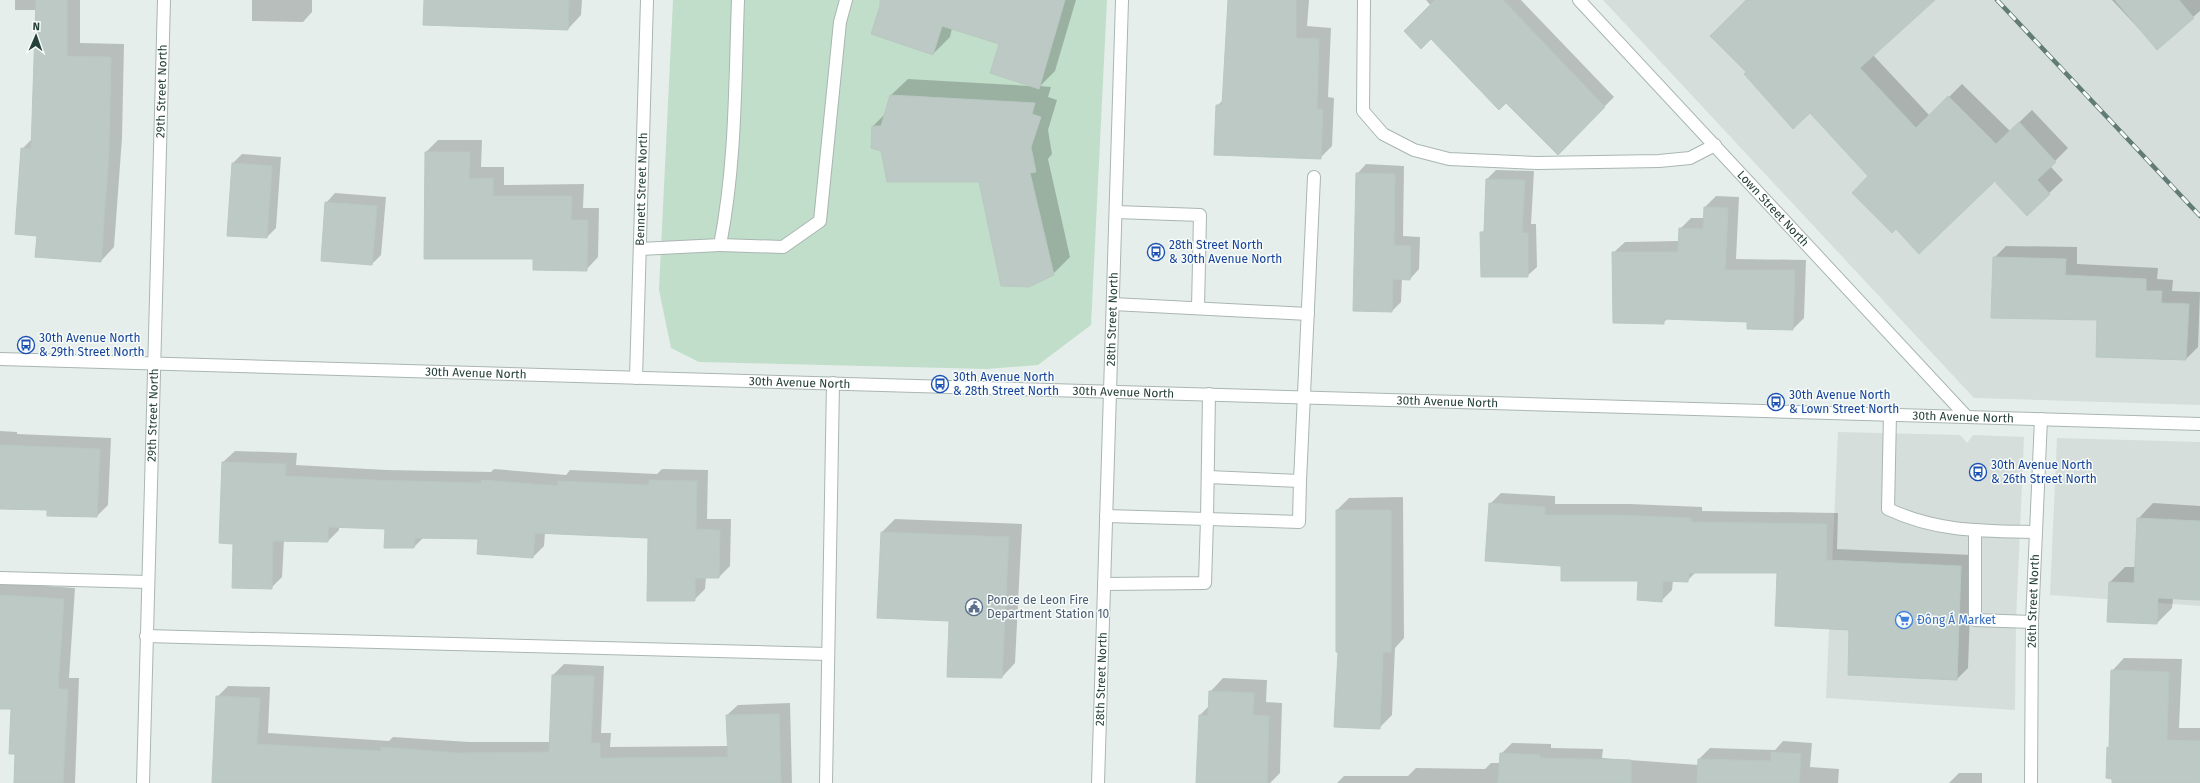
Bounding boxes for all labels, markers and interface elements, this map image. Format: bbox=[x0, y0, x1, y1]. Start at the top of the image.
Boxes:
north arrow bbox=[16, 16, 56, 56]
text: N bbox=[32, 20, 40, 33]
street label: 29th Street North bbox=[153, 44, 170, 138]
street label: Bennett Street North bbox=[633, 132, 650, 246]
street label: Lown Street North bbox=[1734, 168, 1812, 250]
place label: 28th Street North & 30th Avenue North bbox=[1169, 238, 1282, 266]
bus stop icon: 28th Street North & 30th Avenue North bbox=[1146, 242, 1166, 262]
street label: 28th Street North bbox=[1104, 272, 1121, 367]
place label: 30th Avenue North & 29th Street North bbox=[39, 331, 145, 359]
bus stop icon: 30th Avenue North & 29th Street North bbox=[16, 335, 36, 355]
street label: 30th Avenue North bbox=[425, 365, 527, 382]
street label: 29th Street North bbox=[145, 368, 161, 462]
place label: 30th Avenue North & 28th Street North bbox=[953, 370, 1059, 398]
street label: 30th Avenue North bbox=[749, 374, 851, 391]
bus stop icon: 30th Avenue North & 28th Street North bbox=[930, 374, 950, 394]
street label: 30th Avenue North bbox=[1073, 384, 1174, 401]
place label: 30th Avenue North & Lown Street North bbox=[1789, 388, 1899, 416]
bus stop icon: 30th Avenue North & Lown Street North bbox=[1766, 392, 1786, 412]
street label: 30th Avenue North bbox=[1396, 393, 1498, 410]
street label: 30th Avenue North bbox=[1912, 409, 2014, 425]
place label: 30th Avenue North & 26th Street North bbox=[1991, 458, 2097, 486]
bus stop icon: 30th Avenue North & 26th Street North bbox=[1968, 462, 1988, 482]
street label: 26th Street North bbox=[2025, 554, 2042, 648]
place label: Ponce de Leon Fire Department Station 10 bbox=[987, 593, 1110, 621]
public building icon: Ponce de Leon Fire Department Station 10 bbox=[964, 597, 984, 617]
supermarket icon: Đông Á Market bbox=[1894, 610, 1914, 630]
place label: Đông Á Market bbox=[1917, 612, 1996, 627]
street label: 28th Street North bbox=[1093, 632, 1110, 726]

